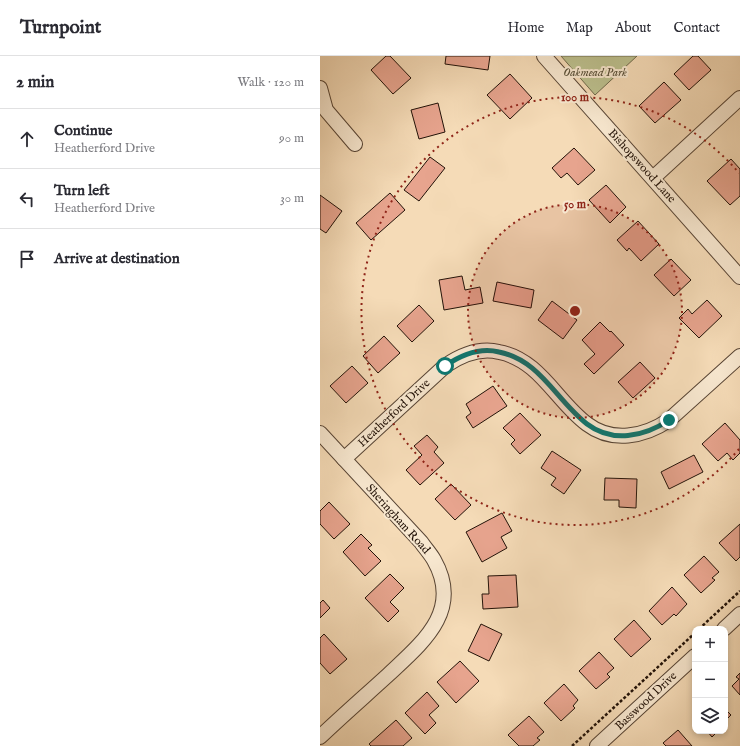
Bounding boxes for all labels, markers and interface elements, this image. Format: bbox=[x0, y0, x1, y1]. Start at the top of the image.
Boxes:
text: Turnpoint bbox=[20, 16, 101, 40]
text: Home bbox=[508, 19, 544, 37]
text: Map bbox=[566, 19, 593, 37]
text: About bbox=[615, 19, 651, 37]
text: Contact bbox=[673, 19, 720, 37]
park label: Oakmead Park bbox=[563, 65, 627, 80]
text: 2 min bbox=[16, 72, 54, 93]
text: Walk · 120 m bbox=[238, 74, 304, 91]
text: 100 m bbox=[561, 90, 590, 105]
text: Continue bbox=[54, 121, 112, 140]
street label: Bishopswood Lane bbox=[604, 126, 679, 207]
icon: ahead bbox=[16, 128, 38, 150]
text: 90 m bbox=[279, 130, 304, 147]
text: Heatherford Drive bbox=[54, 140, 155, 157]
text: Turn left bbox=[54, 181, 110, 200]
icon: left bbox=[16, 188, 38, 210]
text: 30 m bbox=[280, 190, 304, 207]
text: 50 m bbox=[564, 197, 587, 212]
text: Heatherford Drive bbox=[54, 200, 155, 217]
icon: arrive bbox=[16, 248, 38, 270]
text: Arrive at destination bbox=[54, 249, 180, 268]
centre of rings bbox=[568, 304, 582, 318]
route start bbox=[436, 357, 454, 375]
street label: Heatherford Drive bbox=[355, 375, 434, 450]
route end bbox=[660, 411, 678, 429]
street label: Sheringham Road bbox=[363, 481, 434, 558]
map controls bbox=[692, 626, 728, 734]
button: + bbox=[692, 626, 728, 662]
button: − bbox=[692, 662, 728, 698]
street label: Basswood Drive bbox=[612, 668, 680, 734]
button: layers bbox=[692, 698, 728, 734]

